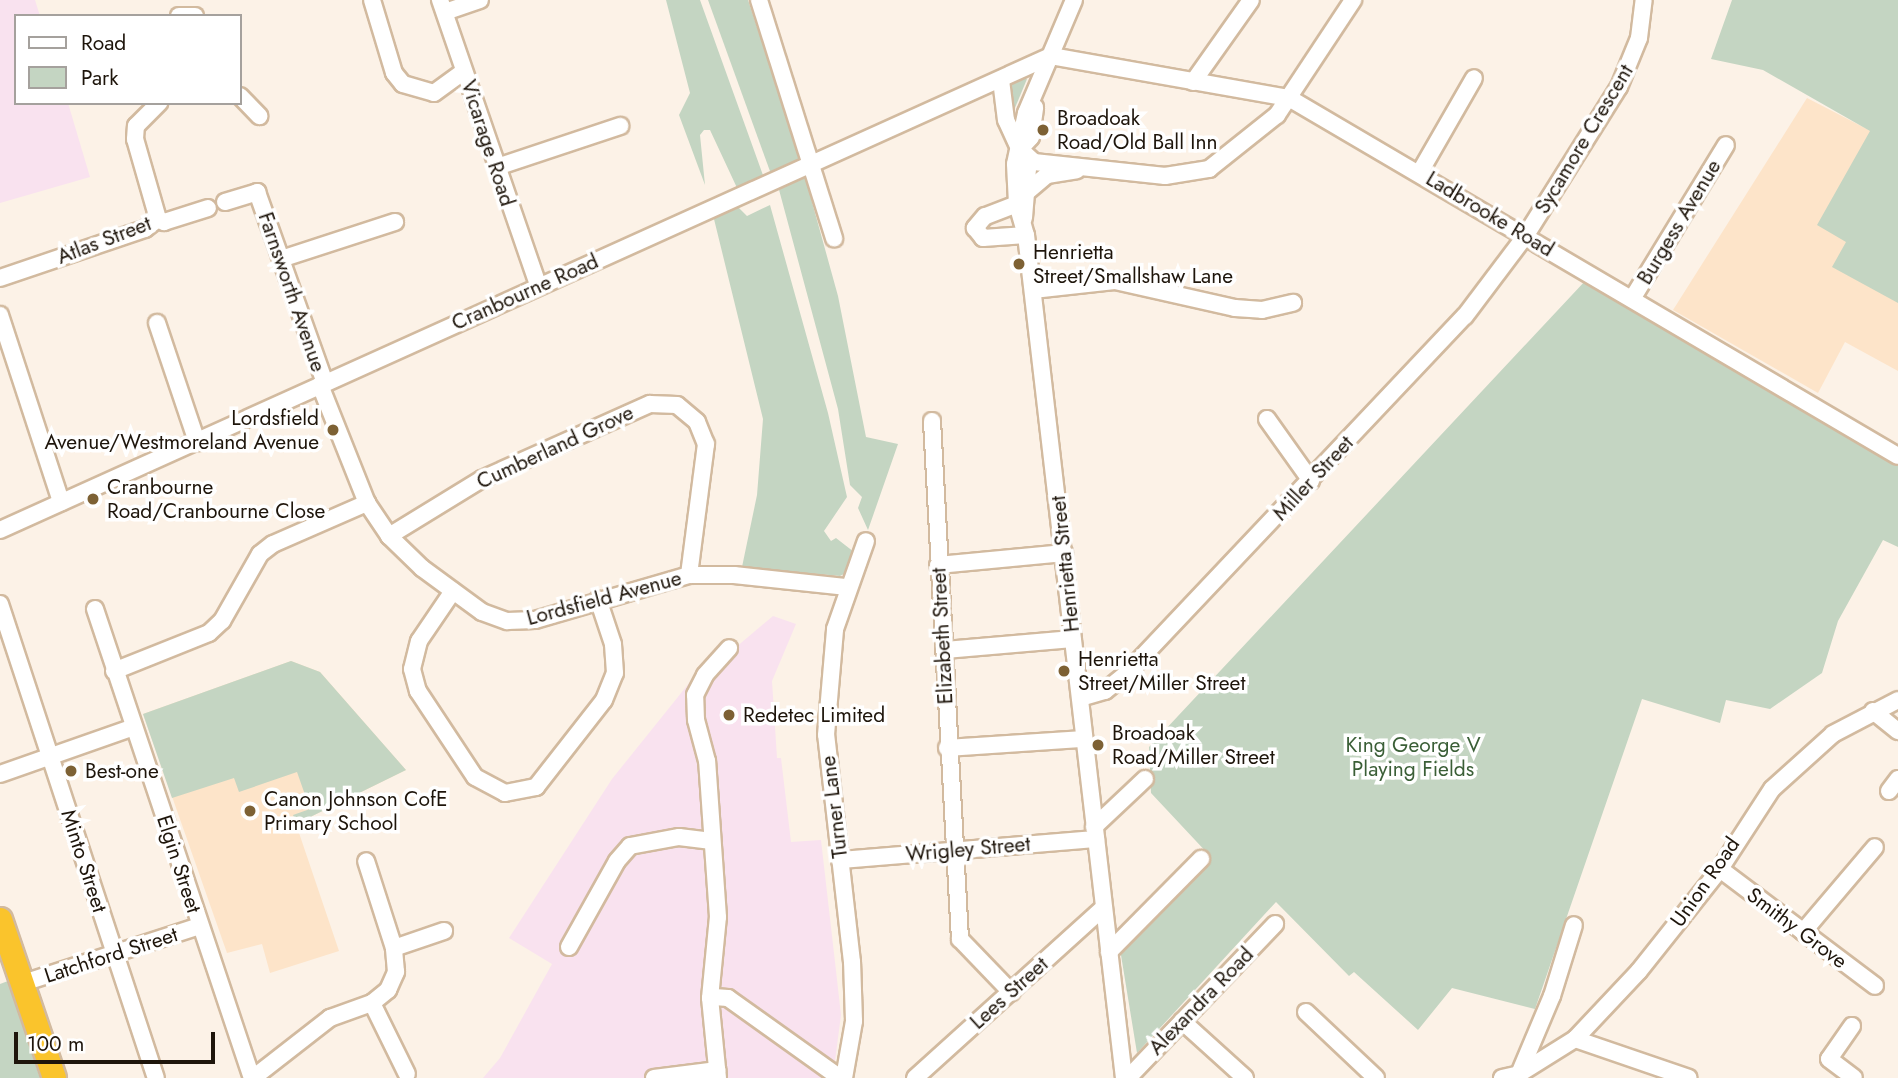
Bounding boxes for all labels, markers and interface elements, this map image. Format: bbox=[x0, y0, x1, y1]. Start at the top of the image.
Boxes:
legend bbox=[14, 14, 242, 105]
text: Road bbox=[81, 28, 126, 58]
street label: Sycamore Crescent bbox=[1529, 60, 1639, 218]
text: Park bbox=[81, 63, 118, 93]
street label: Vicarage Road bbox=[456, 77, 520, 209]
place label: Broadoak Road/Old Ball Inn bbox=[1057, 105, 1217, 155]
marker: Broadoak Road/Old Ball Inn bbox=[1035, 122, 1051, 138]
street label: Burgess Avenue bbox=[1632, 155, 1726, 289]
street label: Ladbrooke Road bbox=[1422, 166, 1558, 262]
street label: Farnsworth Avenue bbox=[253, 209, 331, 375]
street label: Atlas Street bbox=[53, 211, 155, 269]
place label: Henrietta Street/Smallshaw Lane bbox=[1033, 239, 1233, 289]
street label: Cranbourne Road bbox=[448, 248, 602, 336]
marker: Henrietta Street/Smallshaw Lane bbox=[1011, 256, 1027, 272]
street label: Cumberland Grove bbox=[473, 400, 637, 494]
place label: Lordsfield Avenue/Westmoreland Avenue bbox=[45, 405, 319, 455]
marker: Lordsfield Avenue/Westmoreland Avenue bbox=[325, 422, 341, 438]
street label: Miller Street bbox=[1267, 430, 1359, 526]
place label: Cranbourne Road/Cranbourne Close bbox=[107, 474, 325, 524]
marker: Cranbourne Road/Cranbourne Close bbox=[85, 491, 101, 507]
street label: Henrietta Street bbox=[1045, 495, 1085, 633]
street label: Lordsfield Avenue bbox=[524, 565, 684, 631]
street label: Elizabeth Street bbox=[926, 567, 958, 705]
place label: Henrietta Street/Miller Street bbox=[1078, 646, 1245, 696]
marker: Henrietta Street/Miller Street bbox=[1056, 663, 1072, 679]
place label: Redetec Limited bbox=[743, 702, 885, 728]
marker: Redetec Limited bbox=[721, 707, 737, 723]
place label: Broadoak Road/Miller Street bbox=[1112, 720, 1275, 770]
park label: King George V Playing Fields bbox=[1345, 732, 1481, 782]
marker: Broadoak Road/Miller Street bbox=[1090, 737, 1106, 753]
street label: Turner Lane bbox=[815, 754, 853, 860]
place label: Best-one bbox=[85, 758, 159, 784]
marker: Best-one bbox=[63, 763, 79, 779]
place label: Canon Johnson CofE Primary School bbox=[264, 786, 448, 836]
marker: Canon Johnson CofE Primary School bbox=[242, 803, 258, 819]
street label: Minto Street bbox=[56, 807, 112, 915]
street label: Elgin Street bbox=[151, 812, 207, 916]
street label: Wrigley Street bbox=[905, 831, 1031, 867]
street label: Union Road bbox=[1665, 832, 1745, 932]
street label: Smithy Grove bbox=[1742, 882, 1852, 974]
street label: Latchford Street bbox=[41, 922, 181, 988]
street label: Alexandra Road bbox=[1143, 942, 1259, 1060]
street label: Lees Street bbox=[965, 952, 1053, 1034]
scale bar bbox=[18, 1018, 219, 1062]
text: 100 m bbox=[27, 1029, 84, 1059]

